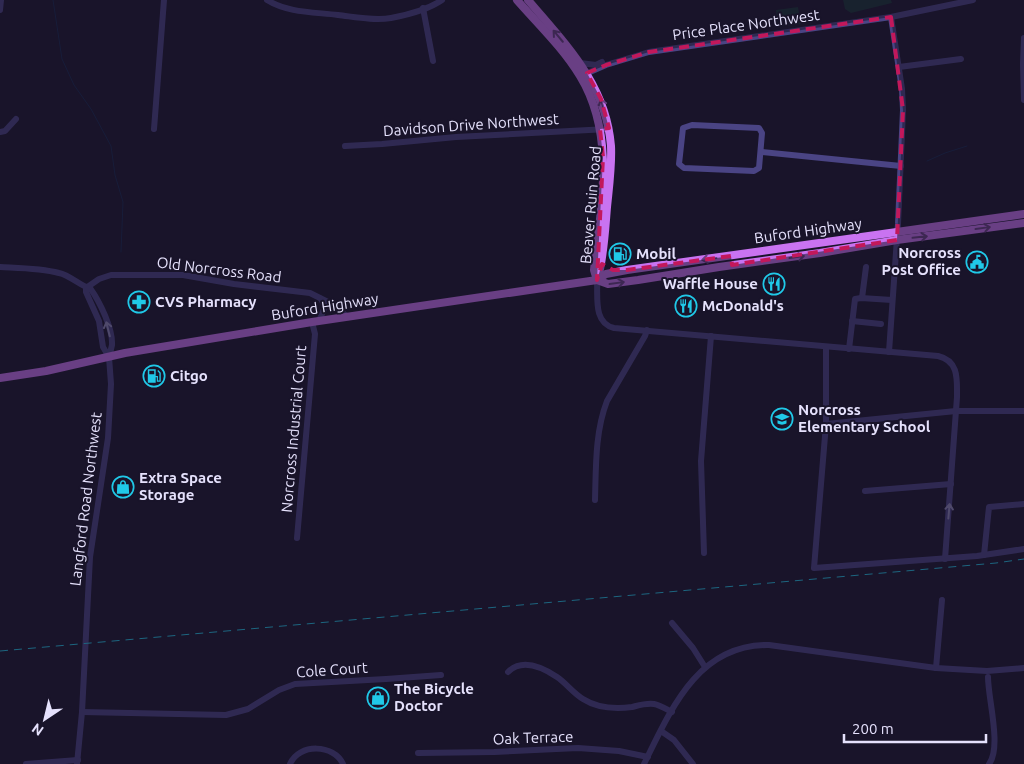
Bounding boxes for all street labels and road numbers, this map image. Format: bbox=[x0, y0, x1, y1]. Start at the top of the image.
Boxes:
street label: Price Place Northwest bbox=[671, 6, 821, 43]
street label: Davidson Drive Northwest bbox=[383, 110, 560, 139]
street label: Beaver Ruin Road bbox=[577, 145, 604, 265]
street label: Buford Highway bbox=[753, 215, 863, 246]
street label: Old Norcross Road bbox=[156, 253, 282, 286]
street label: Buford Highway bbox=[270, 290, 380, 323]
street label: Norcross Industrial Court bbox=[278, 345, 309, 513]
street label: Langford Road Northwest bbox=[66, 411, 105, 587]
street label: Cole Court bbox=[296, 659, 368, 680]
street label: Oak Terrace bbox=[492, 728, 574, 747]

